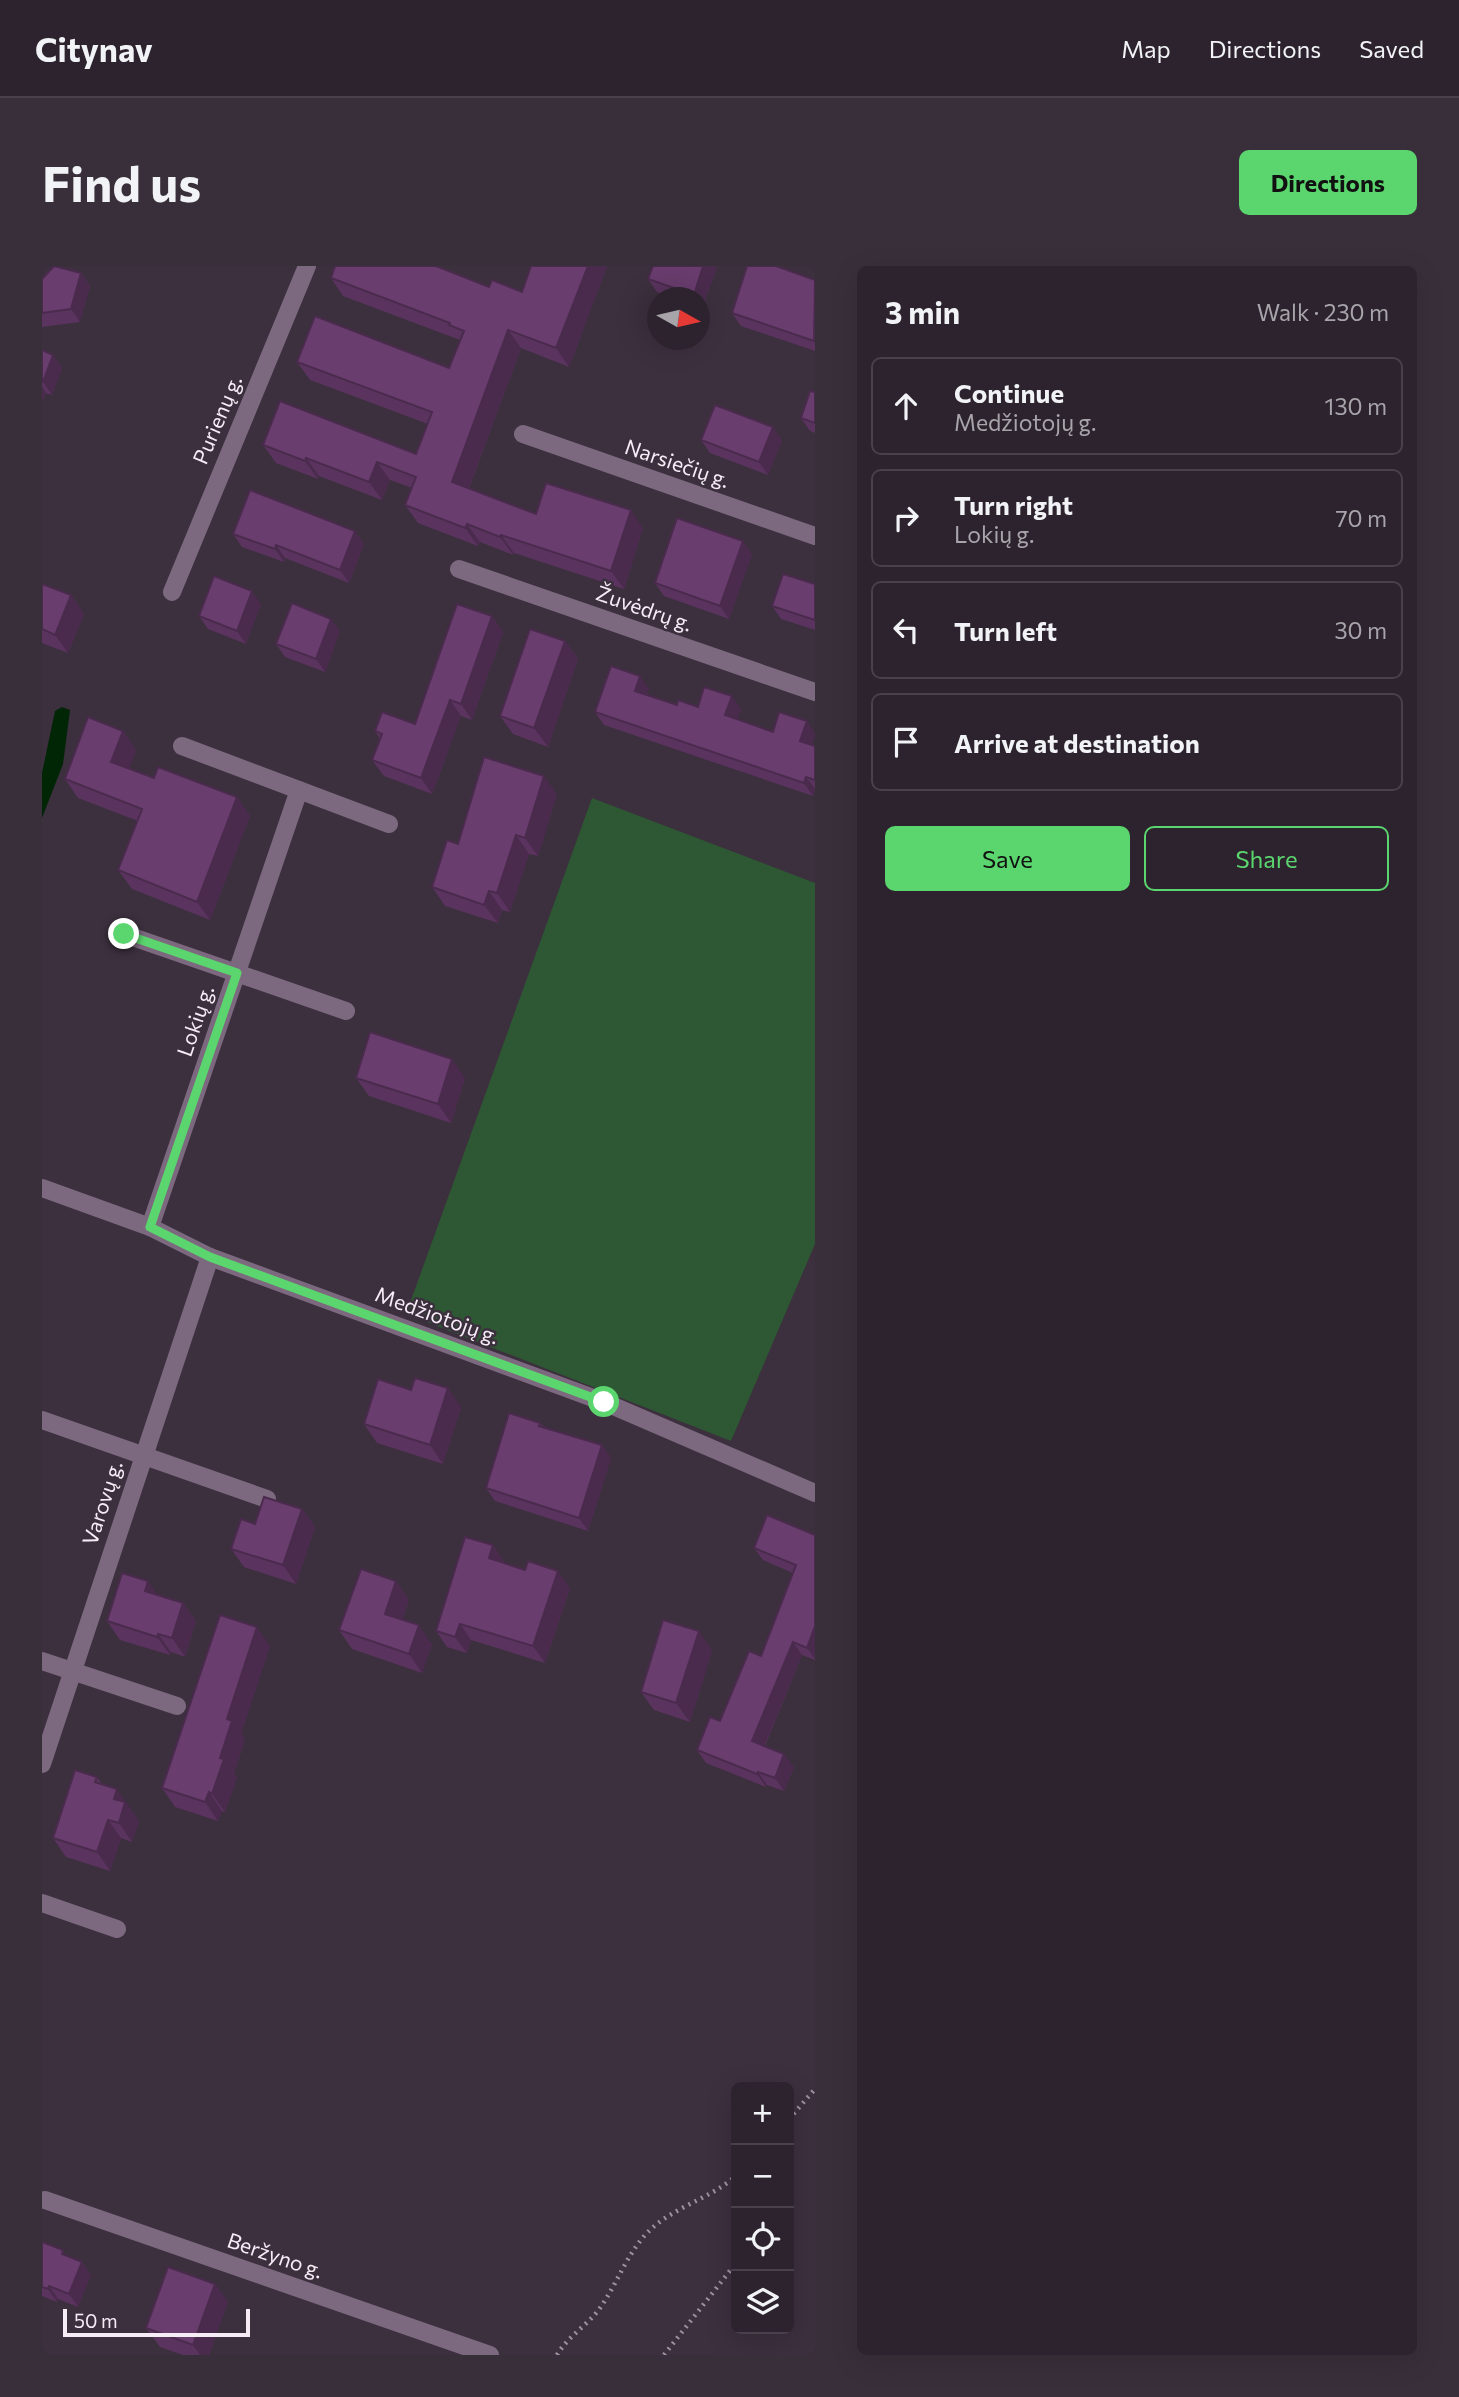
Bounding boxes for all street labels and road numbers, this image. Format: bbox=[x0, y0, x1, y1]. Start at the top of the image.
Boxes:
street label: Purienų g. bbox=[187, 371, 246, 468]
street label: Narsiečių g. bbox=[622, 433, 733, 492]
street label: Žuvėdrų g. bbox=[593, 579, 696, 636]
street label: Lokių g. bbox=[171, 982, 218, 1059]
street label: Medžiotojų g. bbox=[372, 1281, 503, 1349]
street label: Varovų g. bbox=[76, 1457, 127, 1548]
street label: Beržyno g. bbox=[224, 2227, 326, 2283]

